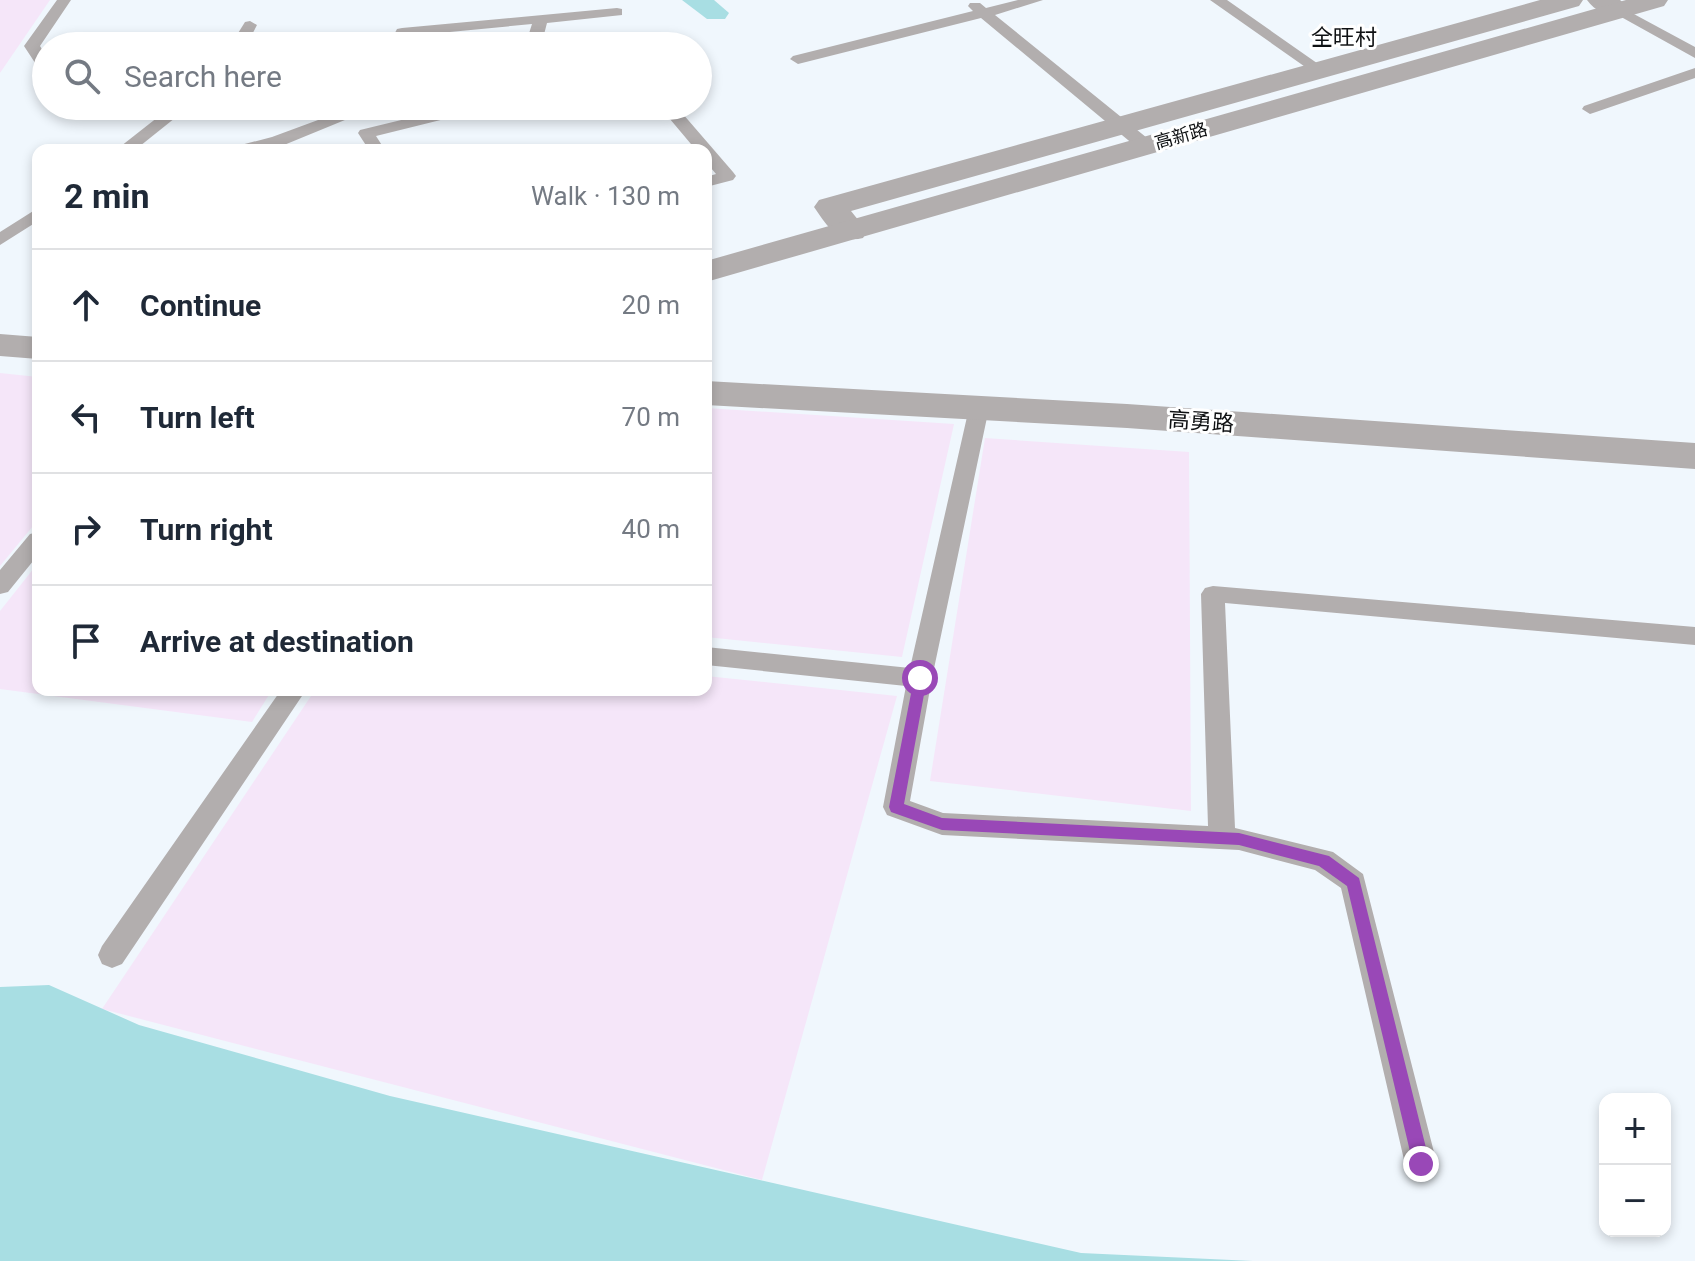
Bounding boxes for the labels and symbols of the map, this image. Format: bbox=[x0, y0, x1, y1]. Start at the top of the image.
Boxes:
district label: 全旺村 bbox=[1311, 25, 1377, 50]
street label: 高新路 bbox=[1152, 118, 1210, 153]
street label: 高勇路 bbox=[1167, 407, 1235, 436]
route start bbox=[902, 660, 938, 696]
route end bbox=[1403, 1146, 1439, 1182]

